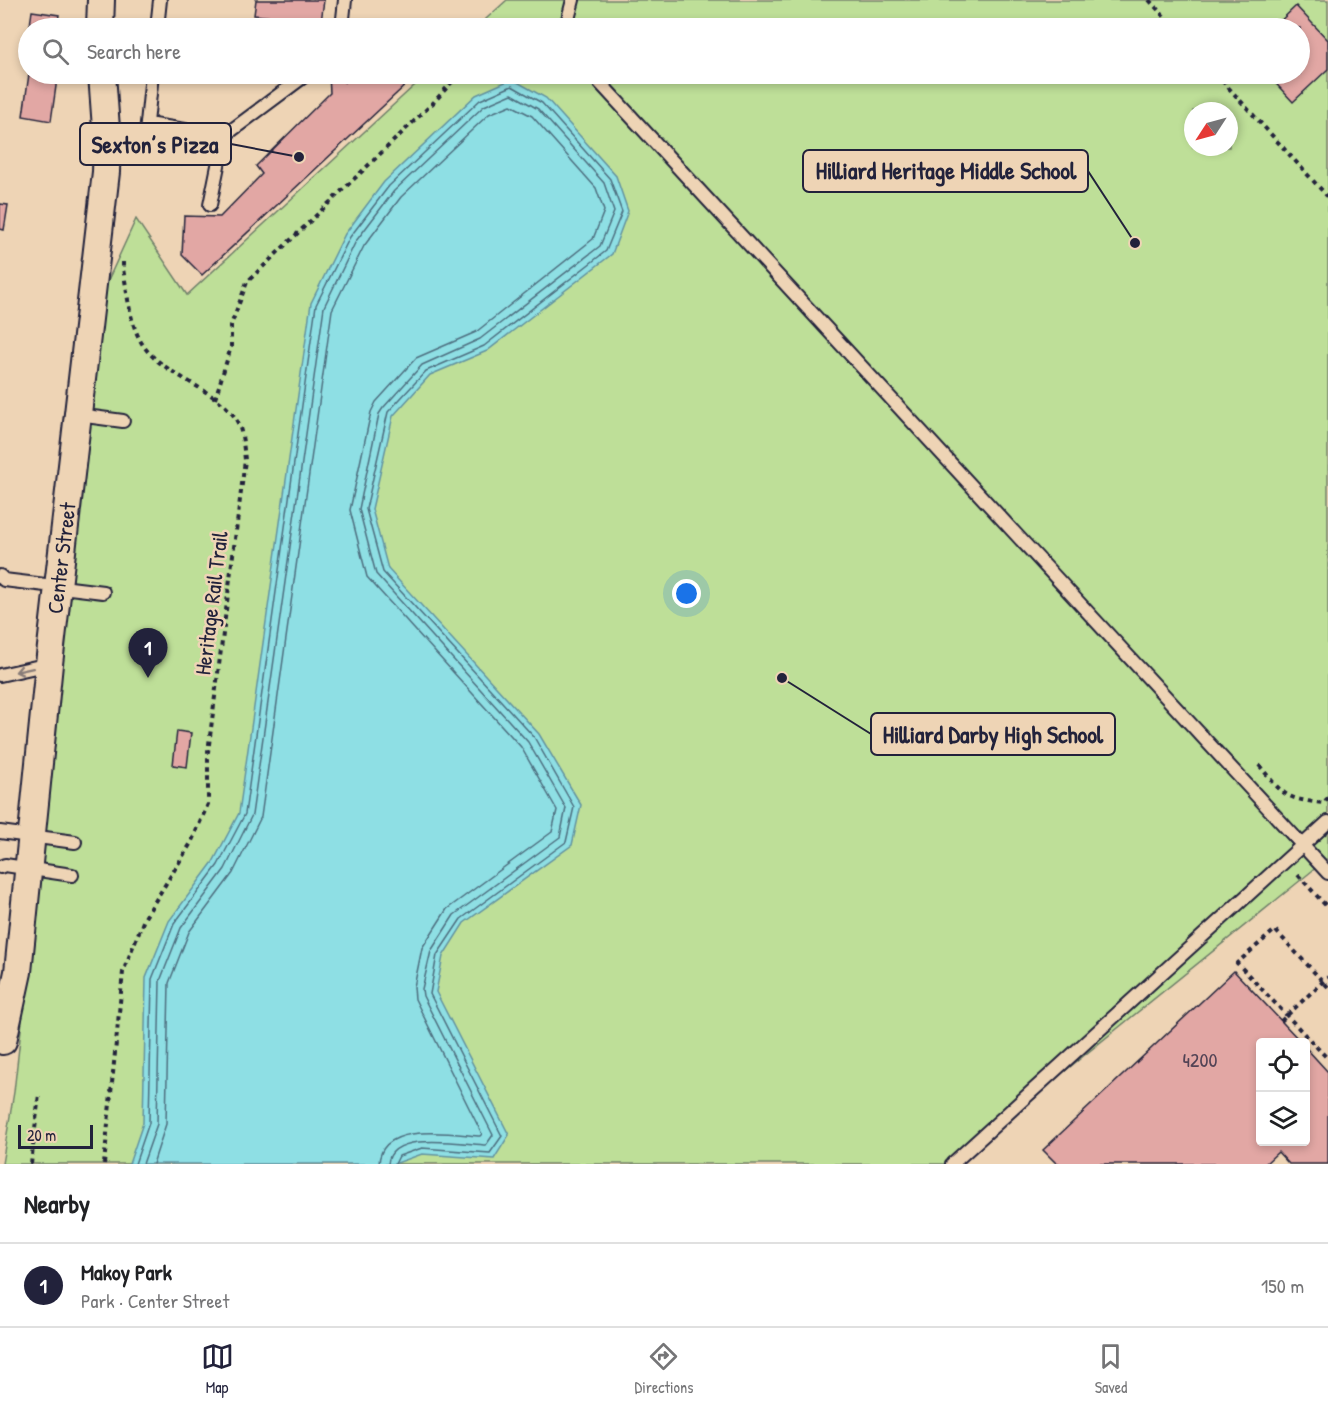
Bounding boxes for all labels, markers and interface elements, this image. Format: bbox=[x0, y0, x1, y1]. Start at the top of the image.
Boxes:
search box bbox=[18, 18, 1310, 84]
icon: search bbox=[39, 35, 72, 68]
text: Search here bbox=[87, 36, 181, 66]
north arrow bbox=[1184, 102, 1238, 156]
callout: Sexton’s Pizza bbox=[80, 123, 231, 165]
text: Sexton’s Pizza bbox=[91, 128, 219, 160]
callout: Hilliard Heritage Middle School bbox=[803, 150, 1088, 192]
text: Hilliard Heritage Middle School bbox=[816, 154, 1077, 187]
street label: Center Street bbox=[39, 500, 83, 615]
street label: Heritage Rail Trail bbox=[187, 529, 235, 677]
your location bbox=[672, 579, 701, 608]
pin: 1 bbox=[128, 628, 168, 678]
one-way arrow bbox=[15, 665, 35, 676]
callout: Hilliard Darby High School bbox=[871, 713, 1115, 755]
text: Hilliard Darby High School bbox=[883, 718, 1104, 751]
map controls bbox=[1256, 1038, 1310, 1146]
button: locate bbox=[1256, 1038, 1310, 1092]
house number: 4200 bbox=[1183, 1046, 1217, 1073]
button: layers bbox=[1256, 1092, 1310, 1146]
scale bar bbox=[18, 1122, 93, 1150]
text: 20 m bbox=[27, 1124, 56, 1146]
text: Nearby bbox=[24, 1186, 90, 1221]
text: Makoy Park bbox=[81, 1257, 172, 1287]
text: 1 bbox=[40, 1272, 47, 1299]
text: 150 m bbox=[1261, 1272, 1304, 1299]
text: Park · Center Street bbox=[81, 1287, 229, 1314]
tab: Map bbox=[201, 1340, 234, 1398]
tab: Directions bbox=[635, 1340, 693, 1398]
tab: Saved bbox=[1094, 1340, 1127, 1398]

